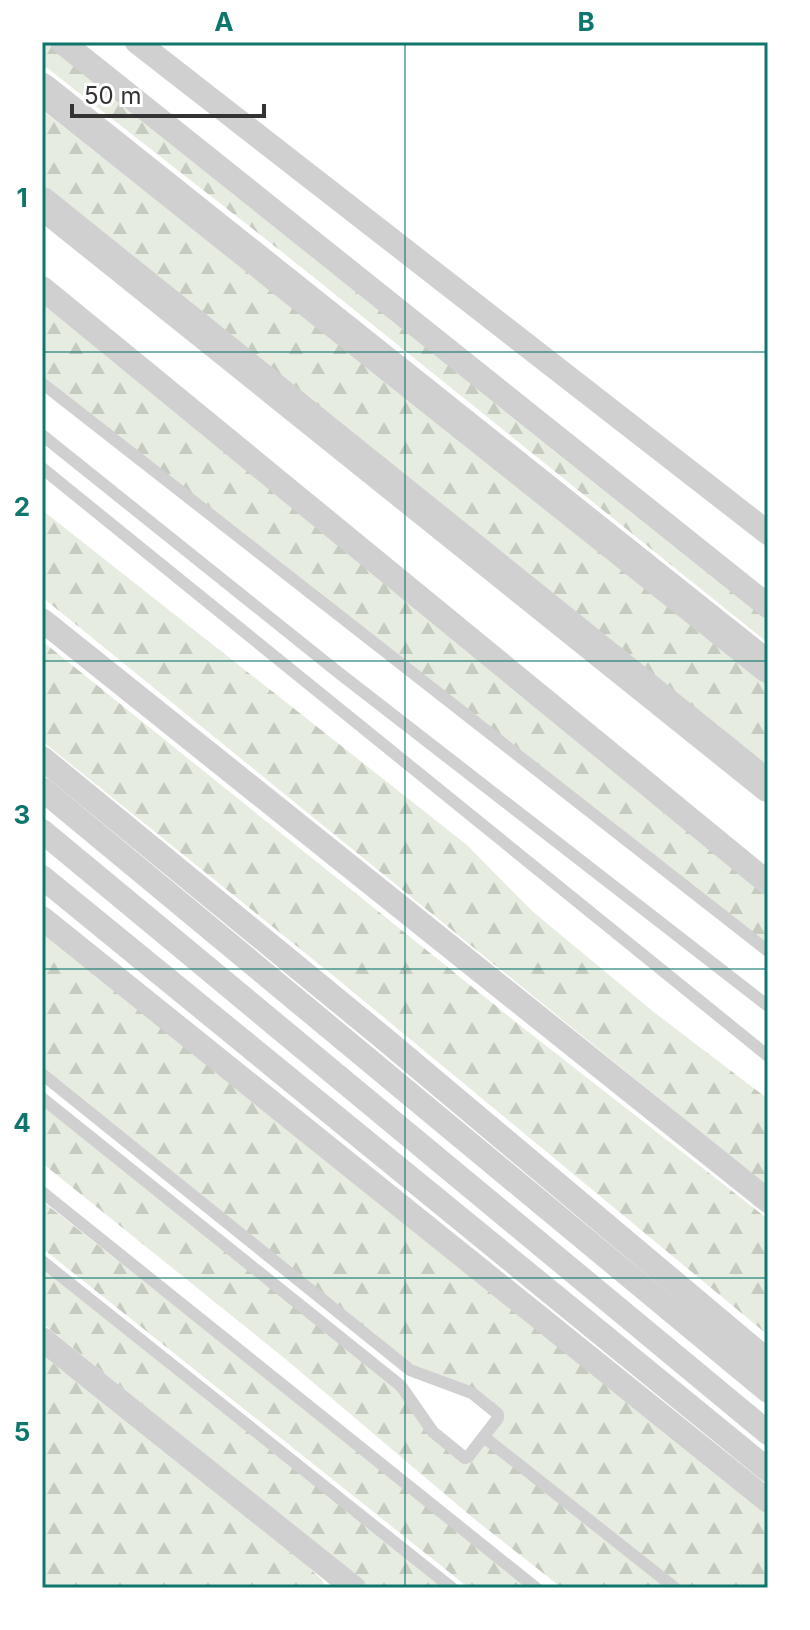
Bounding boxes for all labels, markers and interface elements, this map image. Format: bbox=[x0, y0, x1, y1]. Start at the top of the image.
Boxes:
text: A bbox=[214, 6, 234, 37]
text: B bbox=[577, 6, 595, 37]
scale bar bbox=[72, 68, 264, 118]
text: 50 m bbox=[84, 81, 142, 110]
text: 1 bbox=[16, 182, 28, 213]
text: 2 bbox=[14, 491, 30, 522]
text: 3 bbox=[14, 799, 30, 830]
text: 4 bbox=[13, 1107, 31, 1138]
text: 5 bbox=[14, 1416, 30, 1447]

